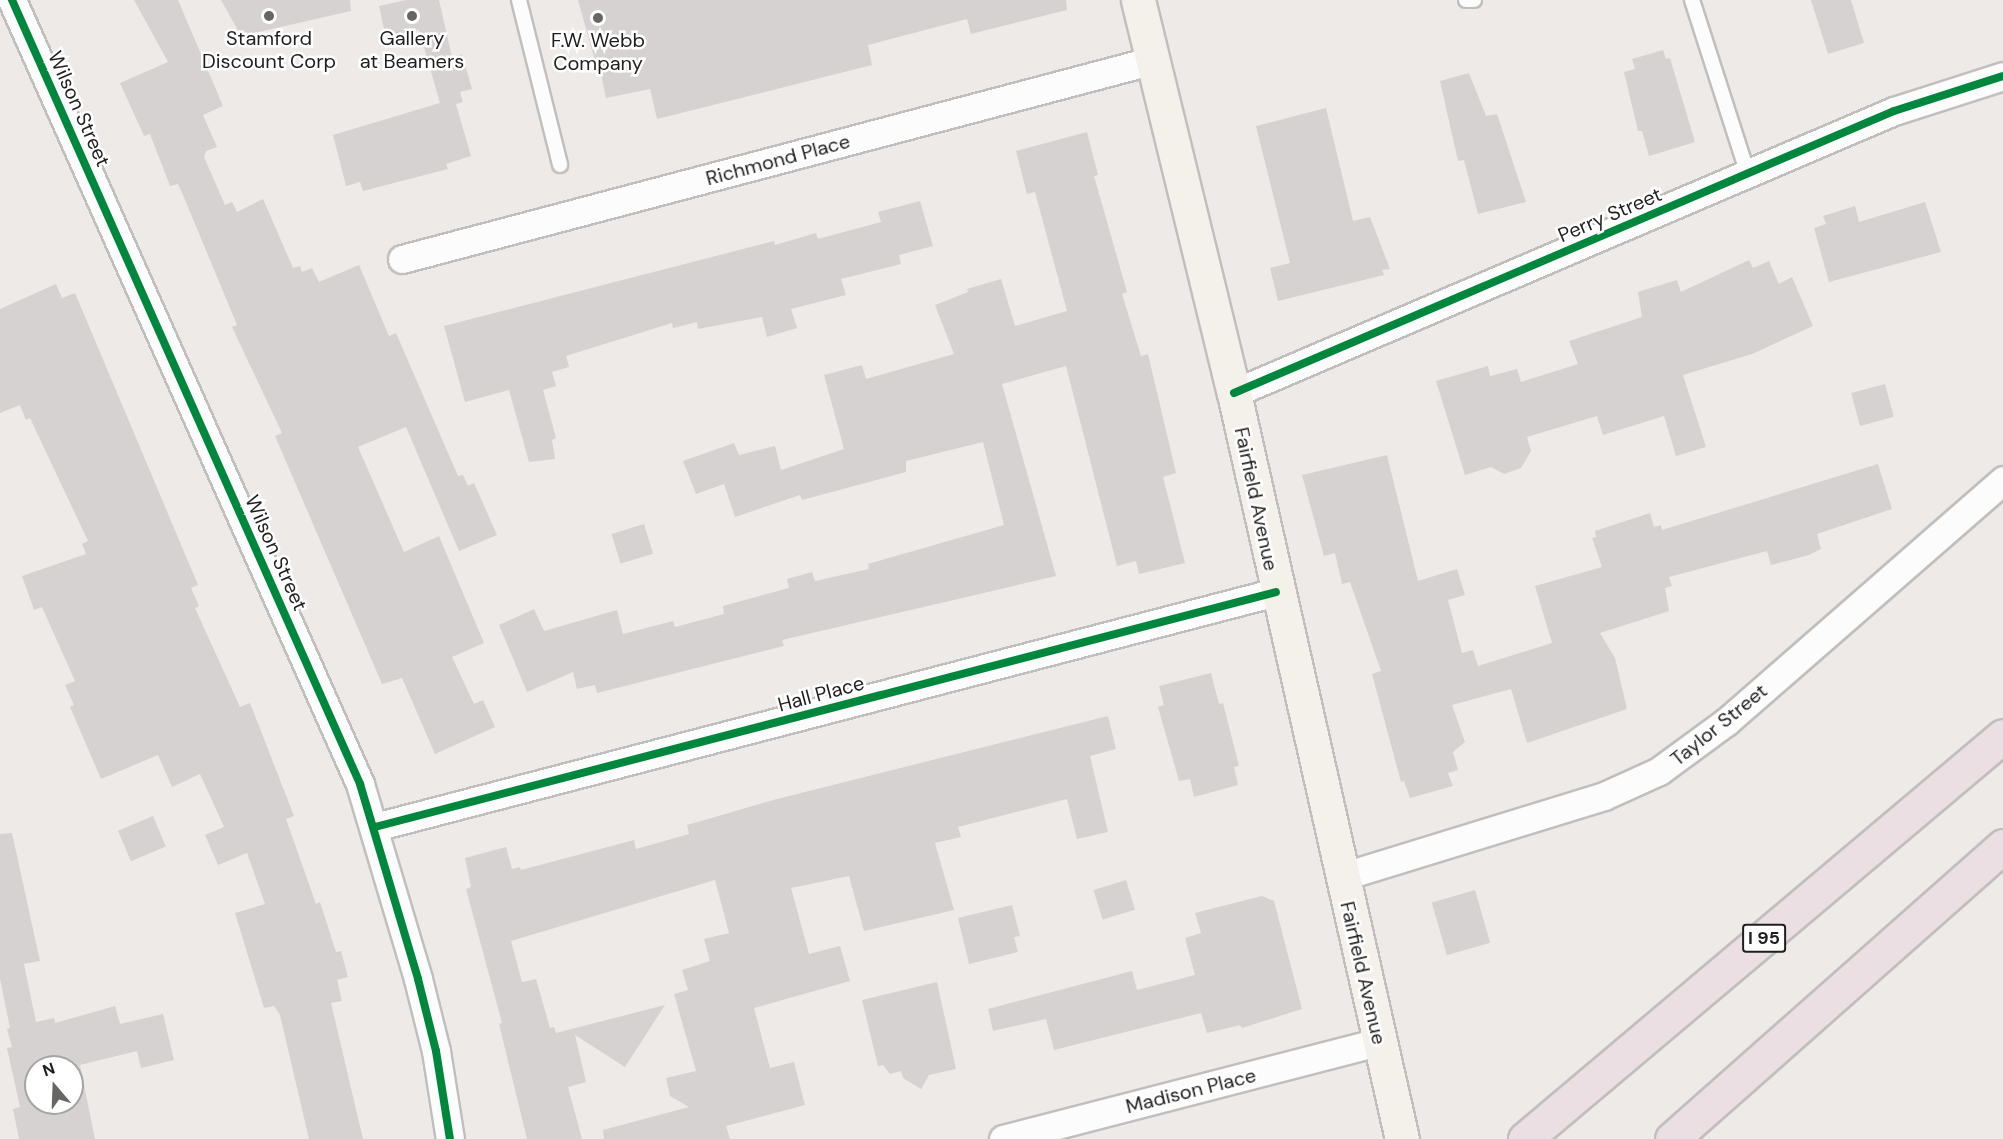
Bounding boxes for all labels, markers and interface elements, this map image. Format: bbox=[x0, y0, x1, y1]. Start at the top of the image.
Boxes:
marker: Stamford Discount Corp bbox=[262, 9, 276, 23]
marker: Gallery at Beamers bbox=[405, 9, 419, 23]
marker: F.W. Webb Company bbox=[591, 11, 605, 25]
place label: Stamford Discount Corp bbox=[202, 26, 336, 73]
place label: Gallery at Beamers bbox=[360, 26, 464, 73]
place label: F.W. Webb Company bbox=[551, 28, 645, 75]
street label: Wilson Street bbox=[43, 47, 115, 171]
street label: Richmond Place bbox=[703, 129, 853, 191]
street label: Perry Street bbox=[1555, 182, 1665, 248]
street label: Fairfield Avenue bbox=[1229, 425, 1283, 573]
street label: Wilson Street bbox=[240, 491, 312, 615]
street label: Hall Place bbox=[775, 671, 867, 717]
street label: Taylor Street bbox=[1666, 679, 1772, 771]
street label: Fairfield Avenue bbox=[1335, 899, 1391, 1047]
road number: I 95 bbox=[1742, 923, 1786, 953]
north arrow bbox=[24, 1055, 84, 1115]
text: N bbox=[40, 1058, 58, 1081]
street label: Madison Place bbox=[1123, 1063, 1259, 1119]

